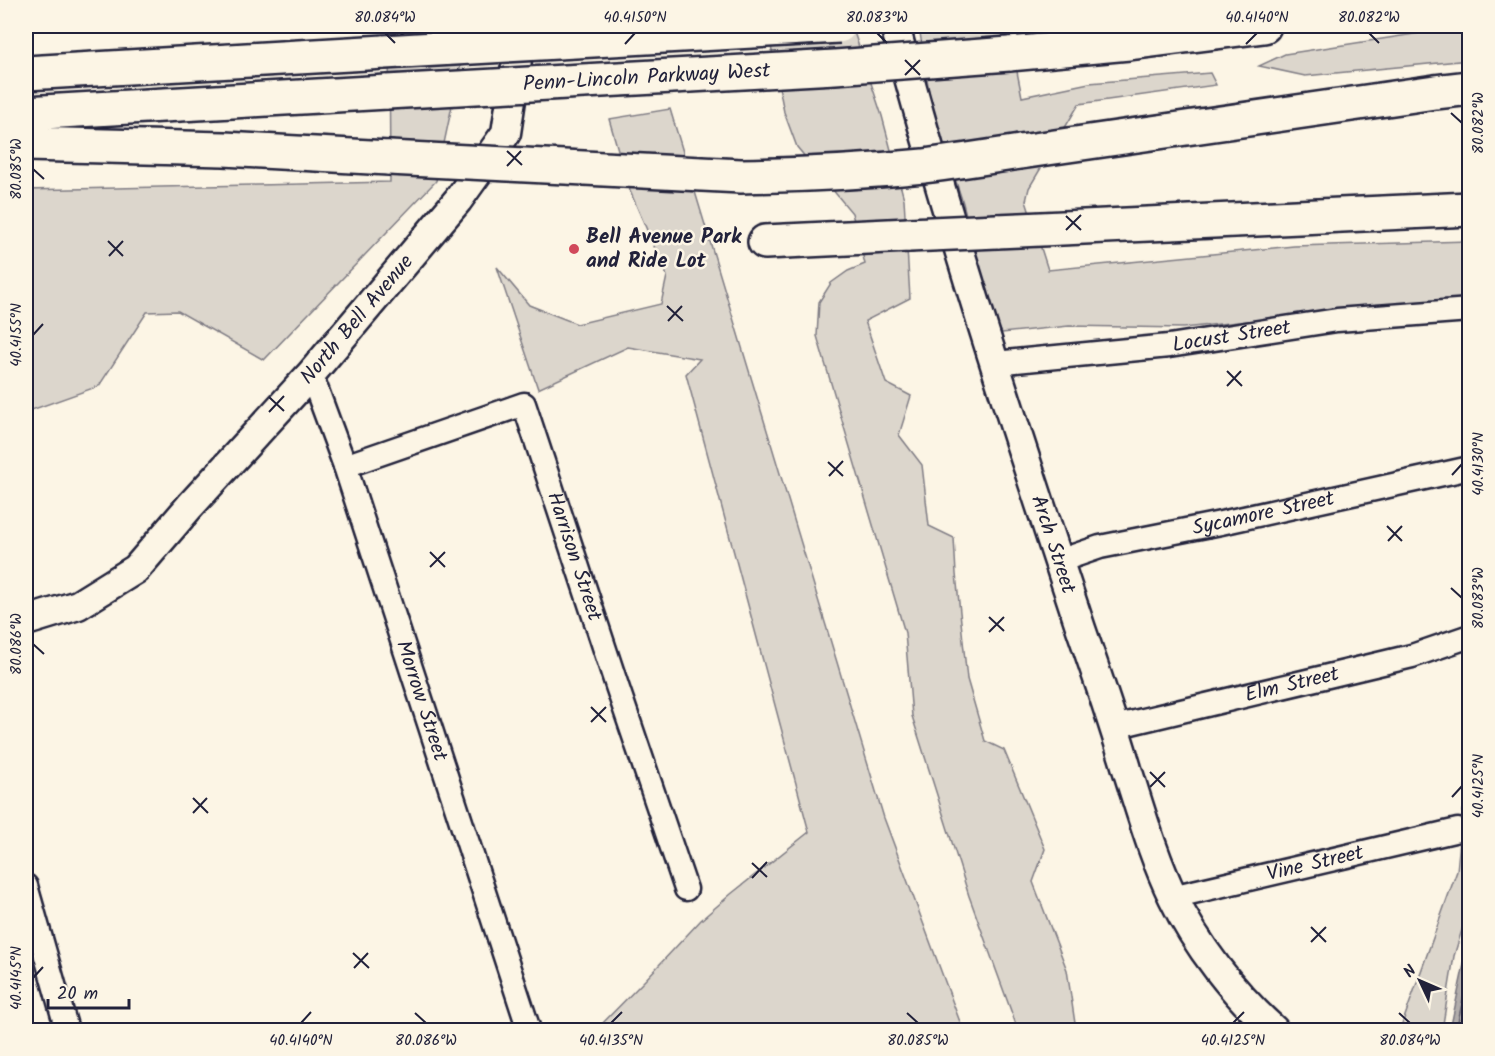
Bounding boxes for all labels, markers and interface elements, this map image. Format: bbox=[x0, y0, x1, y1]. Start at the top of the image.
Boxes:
text: 80.084°W bbox=[354, 6, 416, 30]
text: 40.4150°N bbox=[603, 6, 667, 30]
text: 80.083°W bbox=[846, 6, 908, 30]
text: 40.4140°N bbox=[1225, 6, 1289, 30]
text: 80.082°W bbox=[1338, 6, 1400, 30]
street label: Penn-Lincoln Parkway West bbox=[522, 54, 772, 101]
text: 80.082°W bbox=[1467, 92, 1491, 154]
text: 80.085°W bbox=[5, 138, 29, 200]
place label: Bell Avenue Park and Ride Lot bbox=[586, 221, 742, 278]
marker: Bell Avenue Park and Ride Lot bbox=[567, 242, 581, 256]
street label: North Bell Avenue bbox=[292, 247, 422, 392]
text: 40.4155°N bbox=[5, 303, 29, 367]
street label: Locust Street bbox=[1170, 311, 1294, 362]
text: 40.4130°N bbox=[1467, 432, 1491, 496]
street label: Sycamore Street bbox=[1189, 482, 1338, 545]
street label: Harrison Street bbox=[538, 488, 611, 626]
street label: Arch Street bbox=[1022, 491, 1085, 599]
text: 80.083°W bbox=[1467, 567, 1491, 629]
text: 80.086°W bbox=[5, 613, 29, 675]
street label: Morrow Street bbox=[386, 636, 457, 766]
street label: Elm Street bbox=[1242, 657, 1343, 712]
text: 40.4125°N bbox=[1467, 754, 1491, 818]
street label: Vine Street bbox=[1263, 836, 1368, 891]
text: 40.4145°N bbox=[5, 946, 29, 1010]
north arrow bbox=[1390, 951, 1450, 1011]
text: N bbox=[1398, 959, 1423, 984]
scale bar bbox=[48, 972, 129, 1010]
text: 20 m bbox=[57, 980, 98, 1009]
text: 40.4140°N bbox=[269, 1029, 333, 1053]
text: 80.086°W bbox=[395, 1029, 457, 1053]
text: 40.4135°N bbox=[579, 1029, 643, 1053]
text: 80.085°W bbox=[887, 1029, 949, 1053]
text: 40.4125°N bbox=[1201, 1029, 1265, 1053]
text: 80.084°W bbox=[1379, 1029, 1441, 1053]

